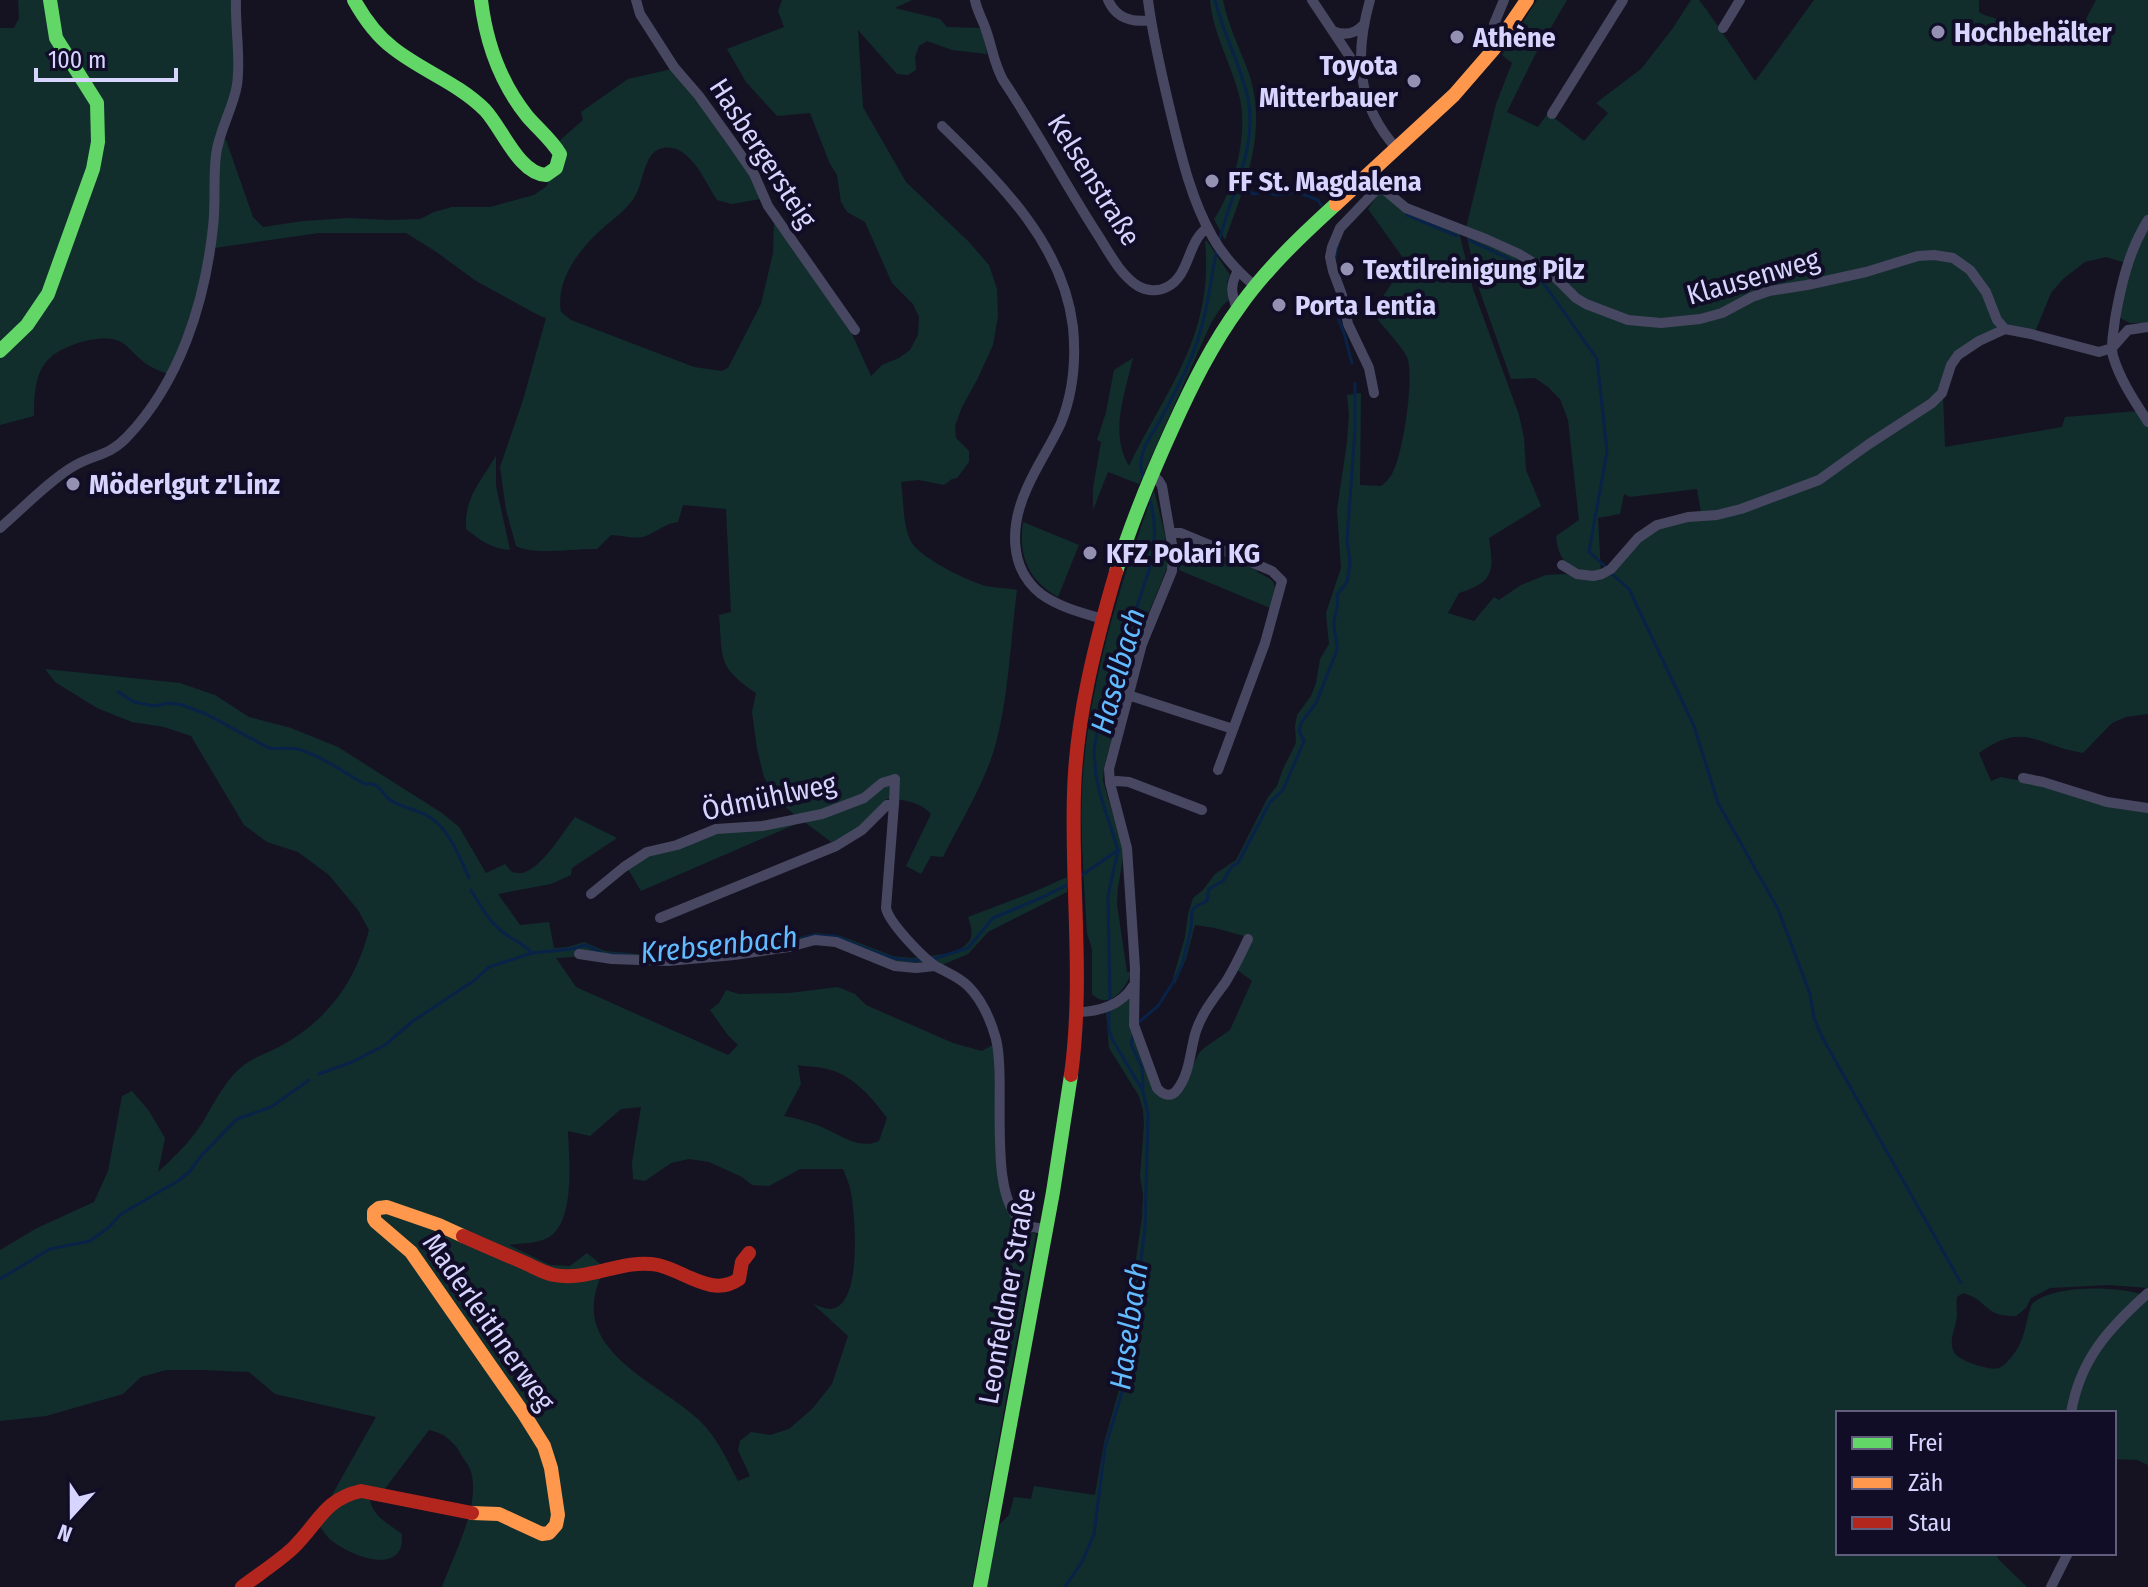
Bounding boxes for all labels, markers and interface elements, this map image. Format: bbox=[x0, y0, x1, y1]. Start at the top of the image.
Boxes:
place label: Hochbehälter bbox=[1954, 16, 2113, 49]
place label: Athène bbox=[1472, 21, 1556, 54]
marker: Hochbehälter bbox=[1929, 23, 1947, 41]
marker: Athène bbox=[1448, 28, 1466, 46]
scale bar bbox=[36, 32, 176, 82]
text: 100 m bbox=[48, 46, 106, 74]
place label: Toyota Mitterbauer bbox=[1259, 49, 1399, 114]
street label: Hasbergersteig bbox=[703, 72, 824, 234]
marker: Toyota Mitterbauer bbox=[1405, 72, 1423, 90]
street label: Kelsenstraße bbox=[1041, 108, 1147, 252]
place label: FF St. Magdalena bbox=[1228, 165, 1422, 198]
marker: FF St. Magdalena bbox=[1203, 172, 1221, 190]
street label: Klausenweg bbox=[1683, 242, 1824, 312]
place label: Textilreinigung Pilz bbox=[1363, 253, 1585, 286]
marker: Textilreinigung Pilz bbox=[1338, 260, 1356, 278]
place label: Porta Lentia bbox=[1295, 289, 1436, 322]
marker: Porta Lentia bbox=[1270, 296, 1288, 314]
place label: Möderlgut z'Linz bbox=[89, 468, 280, 501]
marker: Möderlgut z'Linz bbox=[64, 475, 82, 493]
place label: KFZ Polari KG bbox=[1106, 537, 1260, 570]
marker: KFZ Polari KG bbox=[1081, 544, 1099, 562]
water label: Haselbach bbox=[1083, 604, 1153, 738]
street label: Ödmühlweg bbox=[699, 767, 840, 827]
water label: Krebsenbach bbox=[639, 919, 799, 971]
street label: Leonfeldner Straße bbox=[972, 1185, 1042, 1407]
street label: Maderleithnerweg bbox=[416, 1227, 563, 1417]
water label: Haselbach bbox=[1102, 1260, 1156, 1392]
legend bbox=[1836, 1411, 2116, 1555]
text: Frei bbox=[1908, 1429, 1943, 1457]
text: Zäh bbox=[1908, 1469, 1943, 1497]
north arrow bbox=[32, 1475, 112, 1555]
text: Stau bbox=[1908, 1509, 1952, 1537]
text: N bbox=[54, 1518, 76, 1548]

